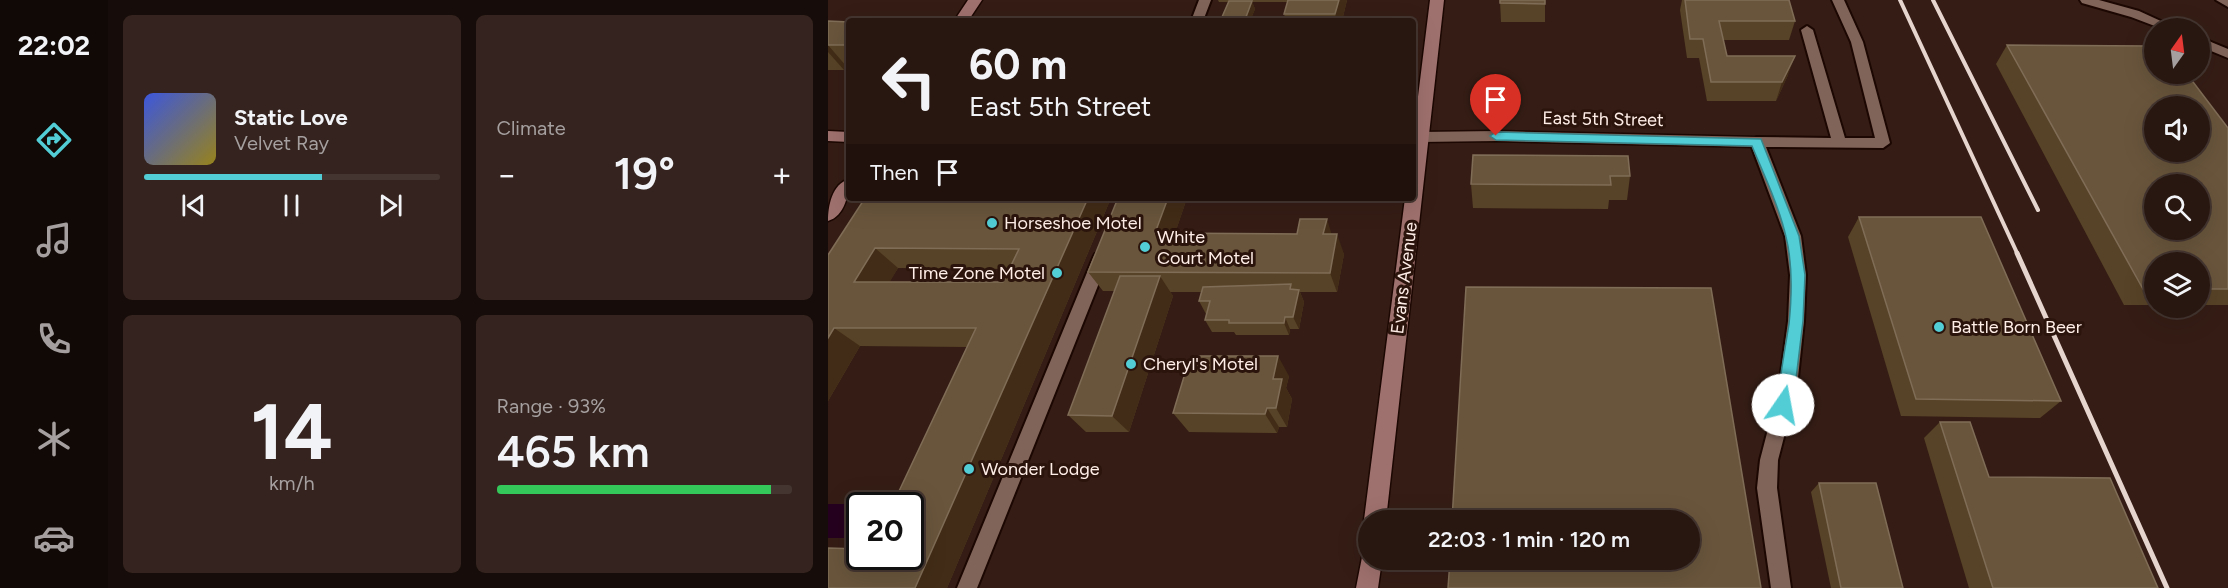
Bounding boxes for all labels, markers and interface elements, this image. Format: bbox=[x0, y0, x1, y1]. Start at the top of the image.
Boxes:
north arrow bbox=[2144, 18, 2210, 84]
map controls bbox=[2144, 18, 2210, 318]
text: 22:02 bbox=[18, 29, 90, 62]
text: 60 m bbox=[969, 39, 1067, 90]
icon: left bbox=[870, 42, 948, 120]
pin bbox=[1470, 74, 1521, 136]
icon: arrive bbox=[1479, 83, 1512, 116]
text: East 5th Street bbox=[969, 90, 1151, 123]
button: sound bbox=[2144, 96, 2210, 162]
text: Static Love bbox=[234, 104, 348, 131]
street label: East 5th Street bbox=[1542, 107, 1664, 131]
text: Climate bbox=[497, 116, 566, 140]
icon: directions bbox=[33, 119, 75, 161]
text: Velvet Ray bbox=[234, 131, 329, 155]
text: 19° bbox=[613, 146, 675, 200]
text: − bbox=[497, 155, 517, 194]
text: + bbox=[771, 155, 792, 194]
icon: arrive bbox=[931, 156, 964, 189]
text: Then bbox=[870, 159, 919, 186]
button: search bbox=[2144, 174, 2210, 240]
icon: previous bbox=[177, 189, 210, 222]
icon: pause bbox=[275, 189, 308, 222]
icon: next bbox=[374, 189, 407, 222]
place label: Horseshoe Motel bbox=[1004, 212, 1142, 234]
marker: Horseshoe Motel bbox=[985, 216, 999, 230]
icon: music bbox=[33, 219, 75, 261]
street label: Evans Avenue bbox=[1386, 221, 1422, 335]
place label: White Court Motel bbox=[1157, 226, 1254, 269]
marker: White Court Motel bbox=[1138, 240, 1152, 254]
button: layers bbox=[2144, 252, 2210, 318]
place label: Time Zone Motel bbox=[909, 262, 1045, 284]
marker: Time Zone Motel bbox=[1050, 266, 1064, 280]
place label: Battle Born Beer bbox=[1951, 316, 2082, 338]
icon: phone bbox=[33, 318, 75, 360]
marker: Battle Born Beer bbox=[1932, 320, 1946, 334]
place label: Cheryl's Motel bbox=[1143, 353, 1258, 375]
marker: Cheryl's Motel bbox=[1124, 357, 1138, 371]
position arrow bbox=[1751, 373, 1815, 437]
text: 14 bbox=[251, 385, 333, 479]
text: Range · 93% bbox=[497, 394, 606, 418]
icon: climate bbox=[33, 418, 75, 460]
text: 465 km bbox=[497, 424, 650, 478]
place label: Wonder Lodge bbox=[981, 458, 1100, 480]
marker: Wonder Lodge bbox=[962, 462, 976, 476]
text: km/h bbox=[269, 471, 315, 495]
speed limit sign: 20 bbox=[846, 492, 924, 570]
icon: car bbox=[33, 517, 75, 559]
text: 22:03 · 1 min · 120 m bbox=[1428, 526, 1630, 553]

